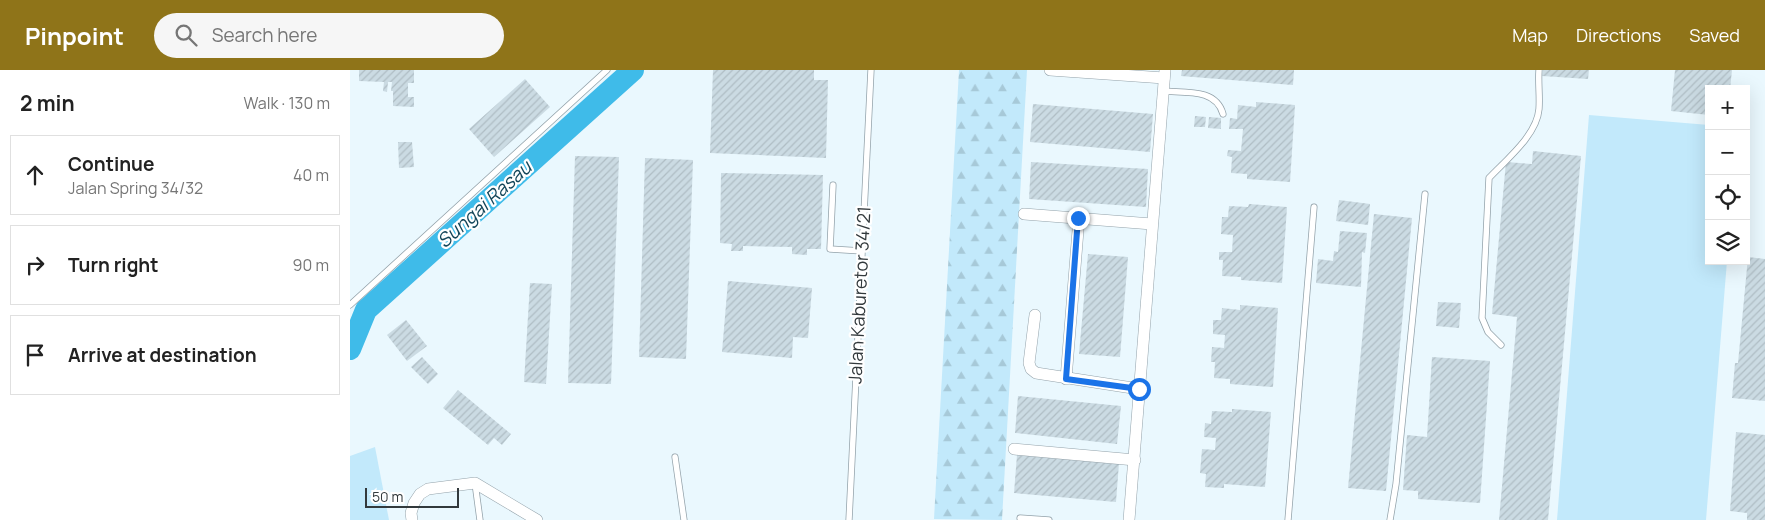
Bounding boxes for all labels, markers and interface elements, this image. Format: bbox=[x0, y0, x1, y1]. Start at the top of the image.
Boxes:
search box bbox=[154, 13, 504, 58]
text: Pinpoint bbox=[25, 19, 124, 52]
icon: search bbox=[172, 21, 200, 49]
text: Search here bbox=[212, 22, 317, 48]
text: Map bbox=[1512, 23, 1548, 47]
text: Directions bbox=[1576, 23, 1661, 47]
text: Saved bbox=[1689, 23, 1740, 47]
map controls bbox=[1705, 85, 1750, 265]
button: + bbox=[1705, 85, 1750, 130]
text: 2 min bbox=[20, 89, 75, 117]
text: Walk · 130 m bbox=[244, 92, 330, 114]
button: − bbox=[1705, 130, 1750, 175]
text: Continue bbox=[68, 151, 154, 177]
water label: Sungai Rasau bbox=[431, 153, 538, 253]
icon: ahead bbox=[21, 161, 49, 189]
text: 40 m bbox=[293, 164, 329, 186]
button: locate bbox=[1705, 175, 1750, 220]
text: Jalan Spring 34/32 bbox=[68, 177, 203, 199]
street label: Jalan Kaburetor 34/21 bbox=[842, 205, 876, 385]
route end bbox=[1067, 207, 1090, 230]
button: layers bbox=[1705, 220, 1750, 265]
icon: right bbox=[21, 251, 49, 279]
text: Turn right bbox=[68, 252, 158, 278]
text: 90 m bbox=[293, 254, 329, 276]
icon: arrive bbox=[21, 341, 49, 369]
text: Arrive at destination bbox=[68, 342, 257, 368]
route start bbox=[1128, 378, 1151, 401]
scale bar bbox=[365, 485, 459, 508]
text: 50 m bbox=[372, 487, 403, 506]

